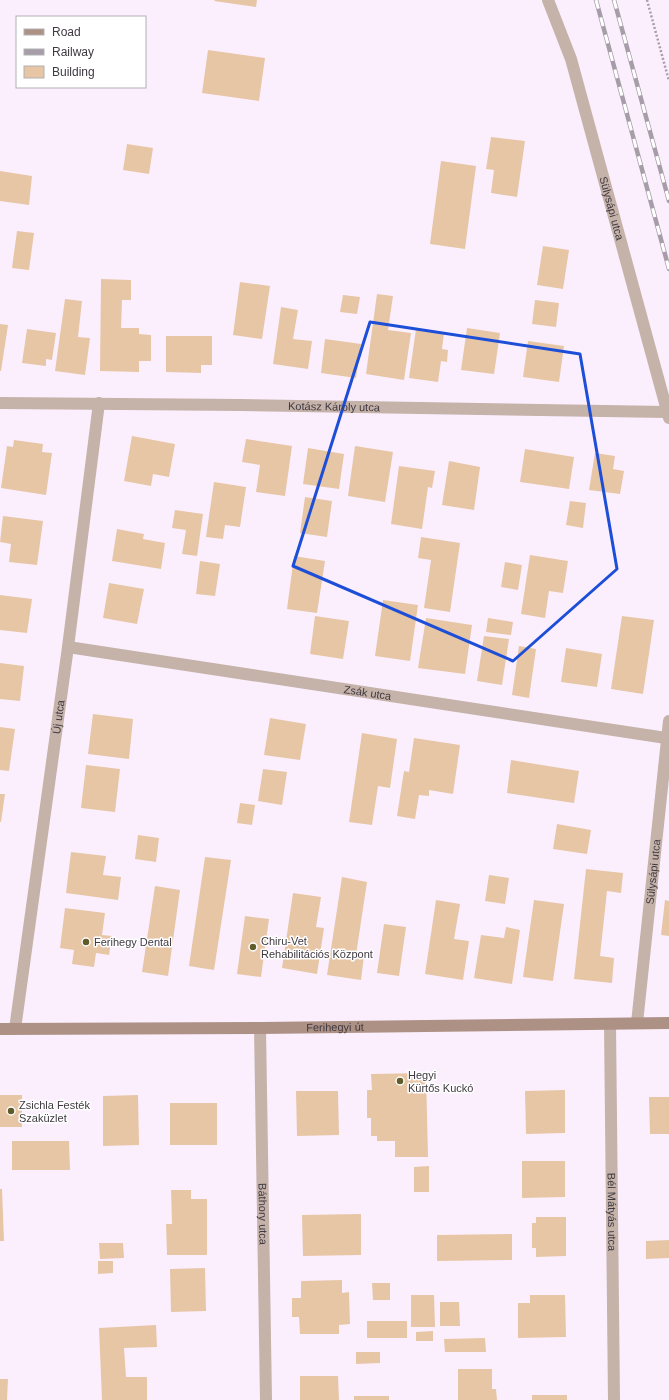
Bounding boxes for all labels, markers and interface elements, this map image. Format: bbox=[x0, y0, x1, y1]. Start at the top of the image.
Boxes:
legend bbox=[16, 16, 146, 88]
text: Road bbox=[52, 25, 81, 39]
text: Railway bbox=[52, 45, 94, 59]
text: Building bbox=[52, 65, 95, 79]
street label: Sülysápi utca bbox=[597, 175, 626, 242]
street label: Kotász Károly utca bbox=[288, 400, 381, 413]
street label: Zsák utca bbox=[343, 683, 393, 702]
street label: Új utca bbox=[50, 698, 67, 735]
street label: Sülysápi utca bbox=[644, 838, 663, 905]
place label: Chiru-Vet Rehabilitációs Központ bbox=[261, 935, 373, 960]
place label: Ferihegy Dental bbox=[94, 936, 172, 948]
marker: Ferihegy Dental bbox=[81, 937, 91, 947]
marker: Chiru-Vet Rehabilitációs Központ bbox=[248, 942, 258, 952]
street label: Ferihegyi út bbox=[306, 1021, 364, 1033]
place label: Hegyi Kürtős Kuckó bbox=[408, 1069, 473, 1094]
marker: Hegyi Kürtős Kuckó bbox=[395, 1076, 405, 1086]
place label: Zsichla Festék Szaküzlet bbox=[19, 1099, 90, 1124]
marker: Zsichla Festék Szaküzlet bbox=[6, 1106, 16, 1116]
street label: Bél Mátyás utca bbox=[606, 1173, 618, 1252]
street label: Báthory utca bbox=[257, 1183, 270, 1246]

